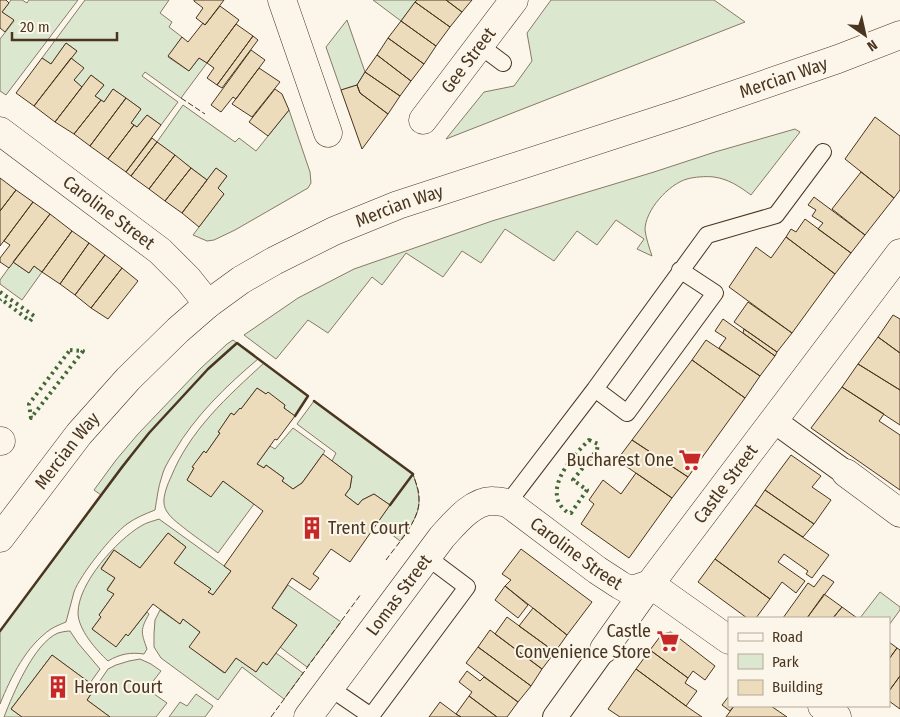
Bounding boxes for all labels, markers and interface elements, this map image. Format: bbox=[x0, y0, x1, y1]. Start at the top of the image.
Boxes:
scale bar bbox=[12, 10, 118, 42]
north arrow bbox=[840, 10, 890, 60]
text: 20 m bbox=[20, 18, 50, 36]
street label: Gee Street bbox=[436, 23, 500, 97]
text: N bbox=[864, 36, 880, 55]
street label: Mercian Way bbox=[736, 52, 831, 103]
street label: Caroline Street bbox=[58, 171, 159, 254]
street label: Mercian Way bbox=[352, 180, 446, 232]
street label: Mercian Way bbox=[30, 408, 104, 494]
street label: Castle Street bbox=[689, 440, 762, 528]
supermarket icon: Bucharest One bbox=[677, 447, 703, 473]
place label: Bucharest One bbox=[567, 449, 674, 471]
street label: Caroline Street bbox=[526, 513, 627, 595]
building icon: Trent Court bbox=[299, 515, 325, 541]
place label: Trent Court bbox=[328, 517, 410, 539]
street label: Lomas Street bbox=[361, 550, 436, 640]
legend bbox=[728, 617, 890, 707]
place label: Castle Convenience Store bbox=[515, 620, 651, 663]
supermarket icon: Castle Convenience Store bbox=[655, 628, 681, 654]
text: Road bbox=[772, 628, 803, 646]
text: Park bbox=[772, 653, 799, 671]
building icon: Heron Court bbox=[45, 674, 71, 700]
place label: Heron Court bbox=[74, 676, 163, 698]
text: Building bbox=[772, 678, 823, 696]

